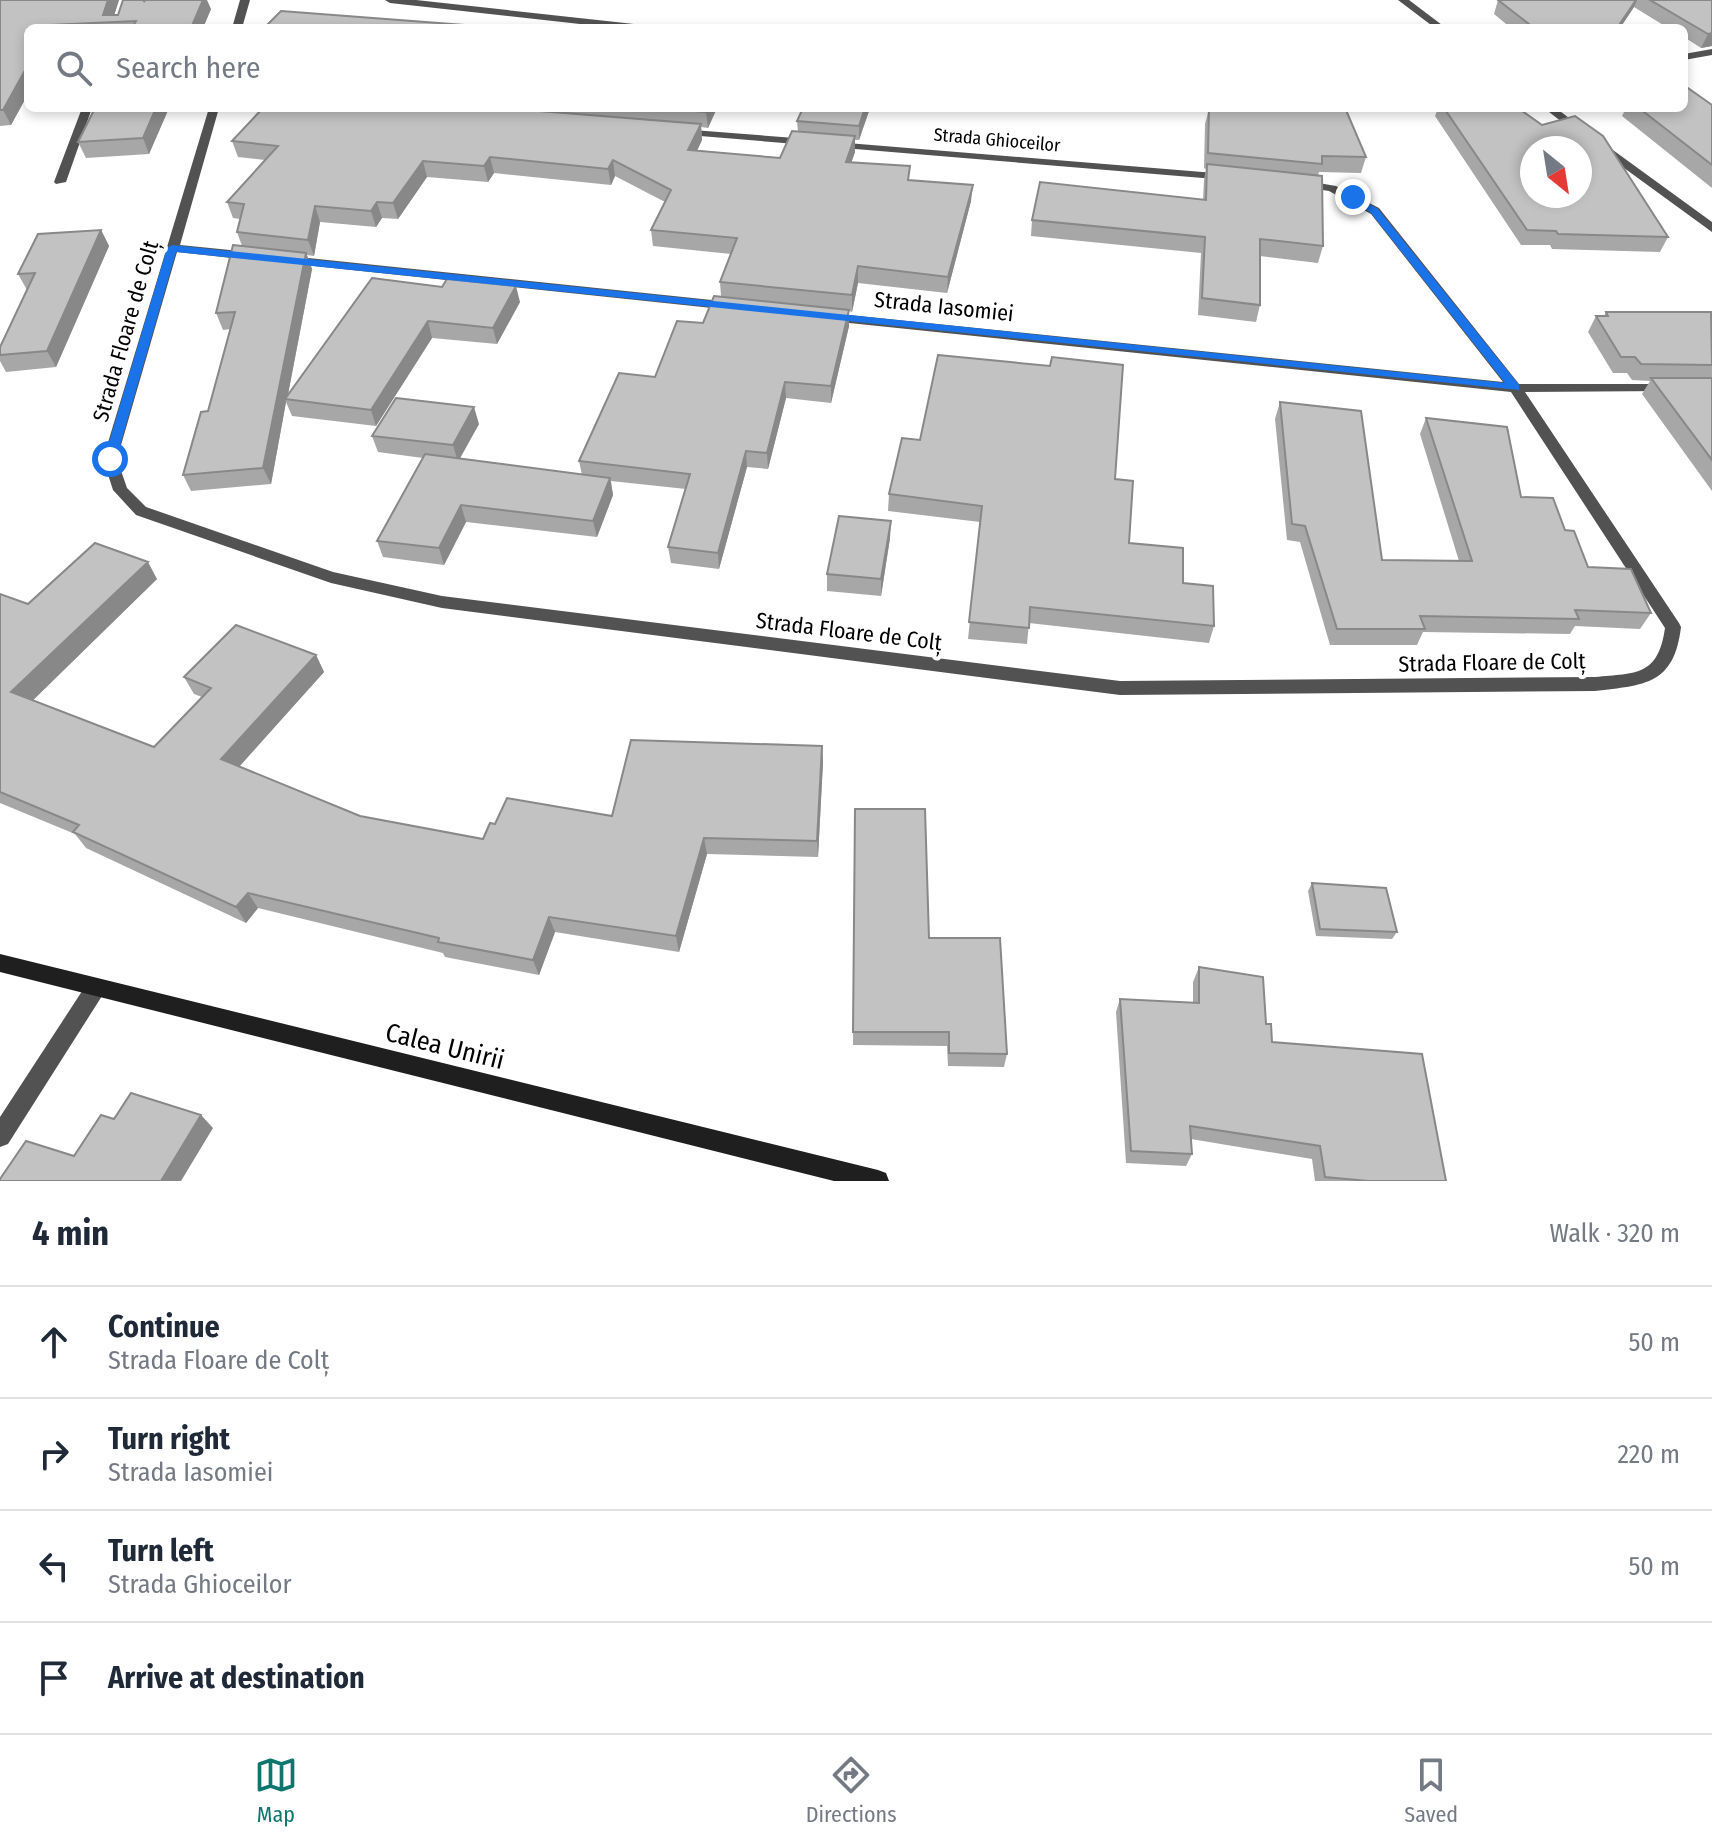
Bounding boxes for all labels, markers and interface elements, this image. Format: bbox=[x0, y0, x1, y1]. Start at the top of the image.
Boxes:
search box bbox=[24, 24, 1688, 112]
icon: search bbox=[52, 46, 96, 90]
text: Search here bbox=[116, 50, 261, 86]
street label: Strada Ghioceilor bbox=[933, 124, 1062, 157]
north arrow bbox=[1520, 136, 1592, 208]
route end bbox=[1335, 179, 1371, 215]
street label: Strada Floare de Colț bbox=[87, 237, 164, 425]
street label: Strada Iasomiei bbox=[873, 286, 1015, 327]
route start bbox=[92, 441, 128, 477]
street label: Strada Floare de Colț bbox=[754, 607, 944, 656]
street label: Strada Floare de Colț bbox=[1398, 647, 1587, 678]
street label: Calea Unirii bbox=[382, 1017, 507, 1076]
text: 4 min bbox=[32, 1213, 109, 1254]
text: Walk · 320 m bbox=[1549, 1218, 1680, 1249]
text: Continue bbox=[108, 1309, 220, 1345]
icon: ahead bbox=[32, 1320, 76, 1364]
text: 50 m bbox=[1628, 1327, 1680, 1358]
text: Strada Floare de Colț bbox=[108, 1345, 329, 1376]
text: Turn right bbox=[108, 1421, 230, 1457]
icon: right bbox=[32, 1432, 76, 1476]
text: 220 m bbox=[1617, 1439, 1680, 1470]
text: Strada Iasomiei bbox=[108, 1457, 273, 1488]
text: Turn left bbox=[108, 1533, 214, 1569]
icon: left bbox=[32, 1544, 76, 1588]
text: 50 m bbox=[1628, 1551, 1680, 1582]
text: Strada Ghioceilor bbox=[108, 1569, 292, 1600]
icon: arrive bbox=[32, 1656, 76, 1700]
text: Arrive at destination bbox=[108, 1660, 365, 1696]
tab: Map bbox=[254, 1753, 298, 1828]
tab: Directions bbox=[806, 1753, 897, 1828]
tab: Saved bbox=[1404, 1753, 1458, 1828]

